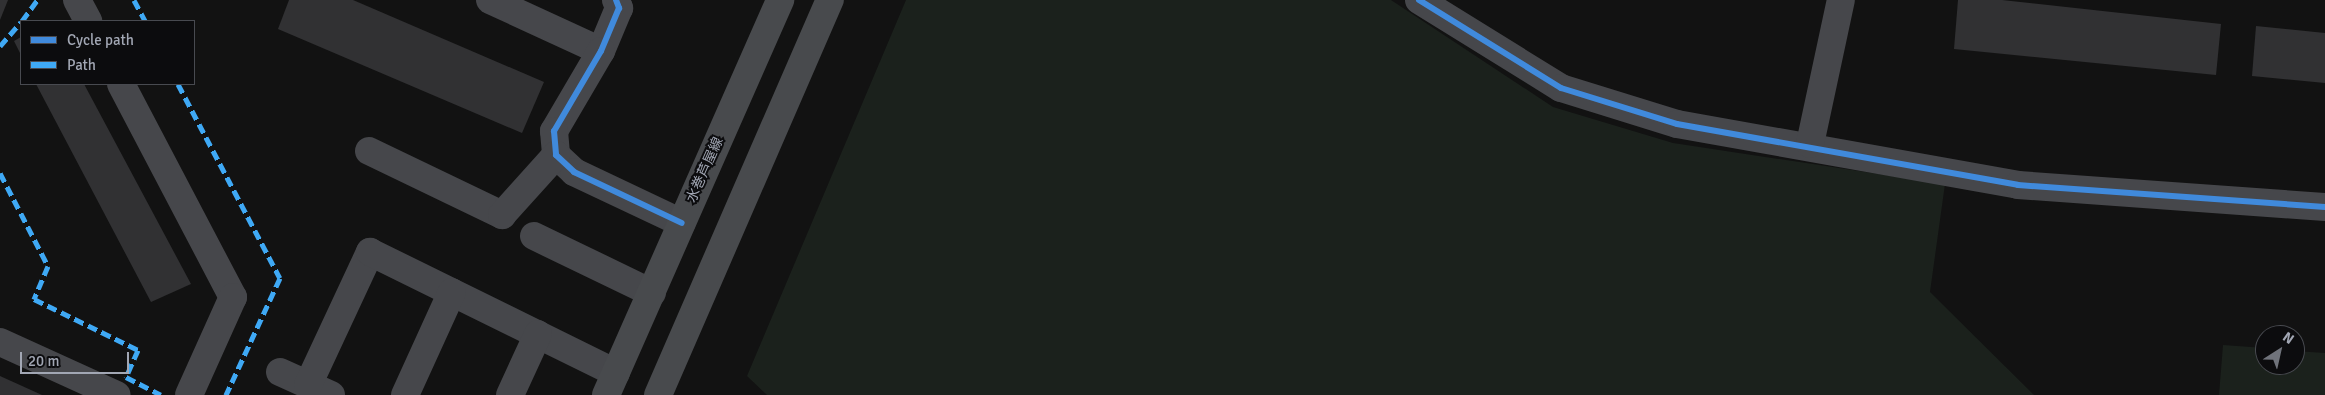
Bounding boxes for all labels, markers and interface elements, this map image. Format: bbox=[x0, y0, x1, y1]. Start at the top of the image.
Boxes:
legend bbox=[20, 20, 195, 85]
text: Cycle path bbox=[67, 31, 134, 49]
text: Path bbox=[67, 56, 96, 74]
street label: 水巻芦屋線 bbox=[683, 135, 727, 205]
north arrow bbox=[2255, 325, 2305, 375]
text: N bbox=[2279, 328, 2297, 348]
scale bar bbox=[22, 342, 131, 374]
text: 20 m bbox=[28, 352, 59, 370]

